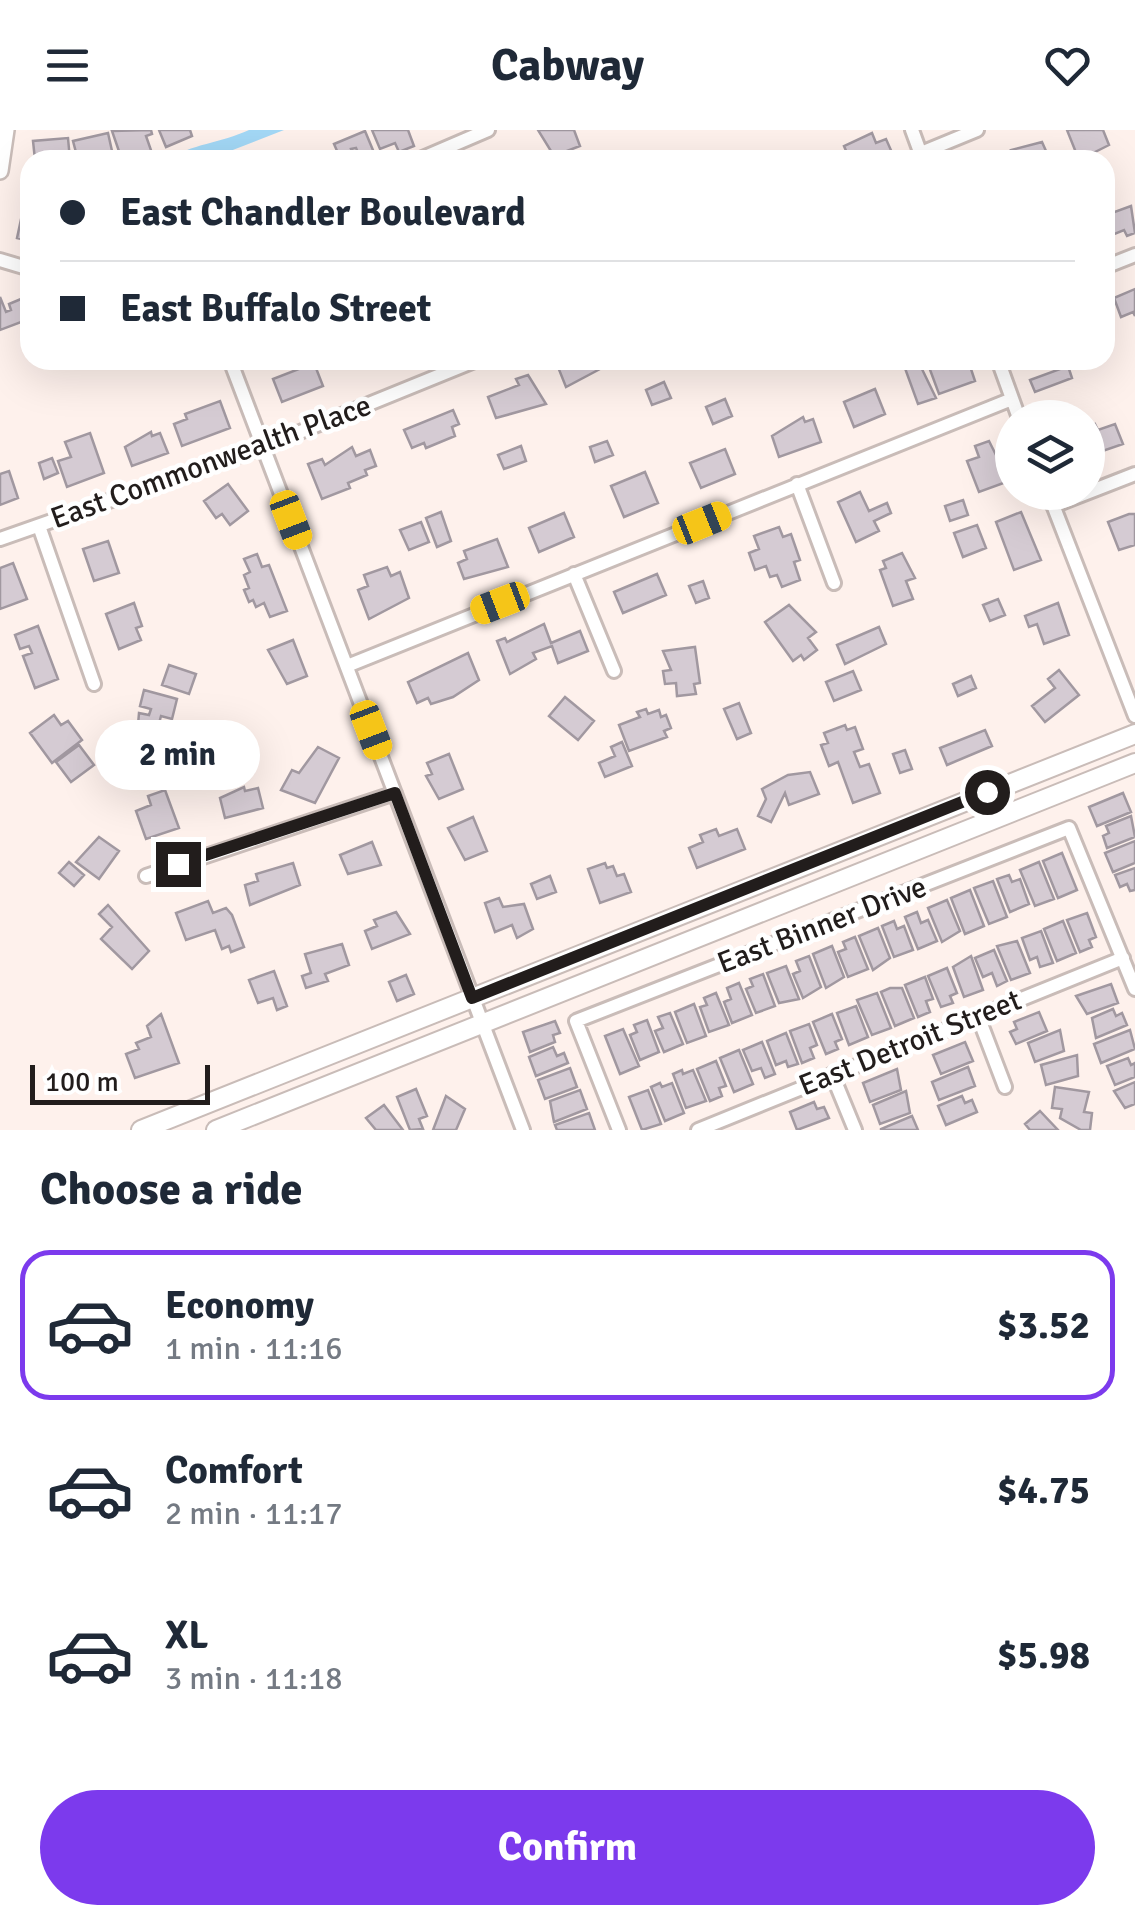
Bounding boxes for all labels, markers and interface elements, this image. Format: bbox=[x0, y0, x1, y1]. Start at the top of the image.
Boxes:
icon: menu bbox=[40, 38, 95, 93]
text: Cabway bbox=[491, 38, 644, 93]
icon: heart bbox=[1040, 38, 1095, 93]
text: East Chandler Boulevard bbox=[120, 189, 526, 236]
text: East Buffalo Street bbox=[120, 285, 431, 332]
street label: East Commonwealth Place bbox=[46, 387, 376, 537]
map controls bbox=[995, 400, 1105, 510]
button: layers bbox=[995, 400, 1105, 510]
car bbox=[266, 487, 316, 553]
car bbox=[669, 498, 735, 548]
car bbox=[467, 578, 533, 628]
car bbox=[346, 697, 396, 763]
callout: 2 min bbox=[96, 719, 260, 789]
text: 2 min bbox=[139, 735, 216, 774]
route start bbox=[965, 770, 1010, 815]
route end bbox=[156, 842, 201, 887]
street label: East Binner Drive bbox=[712, 868, 932, 982]
street label: East Detroit Street bbox=[793, 982, 1027, 1104]
scale bar bbox=[30, 1060, 210, 1104]
text: 100 m bbox=[45, 1065, 119, 1099]
text: Choose a ride bbox=[40, 1162, 303, 1217]
icon: car bbox=[45, 1280, 135, 1370]
text: Economy bbox=[165, 1282, 314, 1329]
text: $3.52 bbox=[997, 1302, 1090, 1349]
text: 1 min · 11:16 bbox=[165, 1329, 343, 1368]
icon: car bbox=[45, 1445, 135, 1535]
text: Comfort bbox=[165, 1447, 303, 1494]
text: $4.75 bbox=[997, 1467, 1090, 1514]
text: 2 min · 11:17 bbox=[165, 1494, 343, 1533]
icon: car bbox=[45, 1610, 135, 1700]
text: XL bbox=[165, 1612, 208, 1659]
text: $5.98 bbox=[997, 1632, 1090, 1679]
text: 3 min · 11:18 bbox=[165, 1659, 343, 1698]
button: Confirm bbox=[40, 1790, 1095, 1905]

